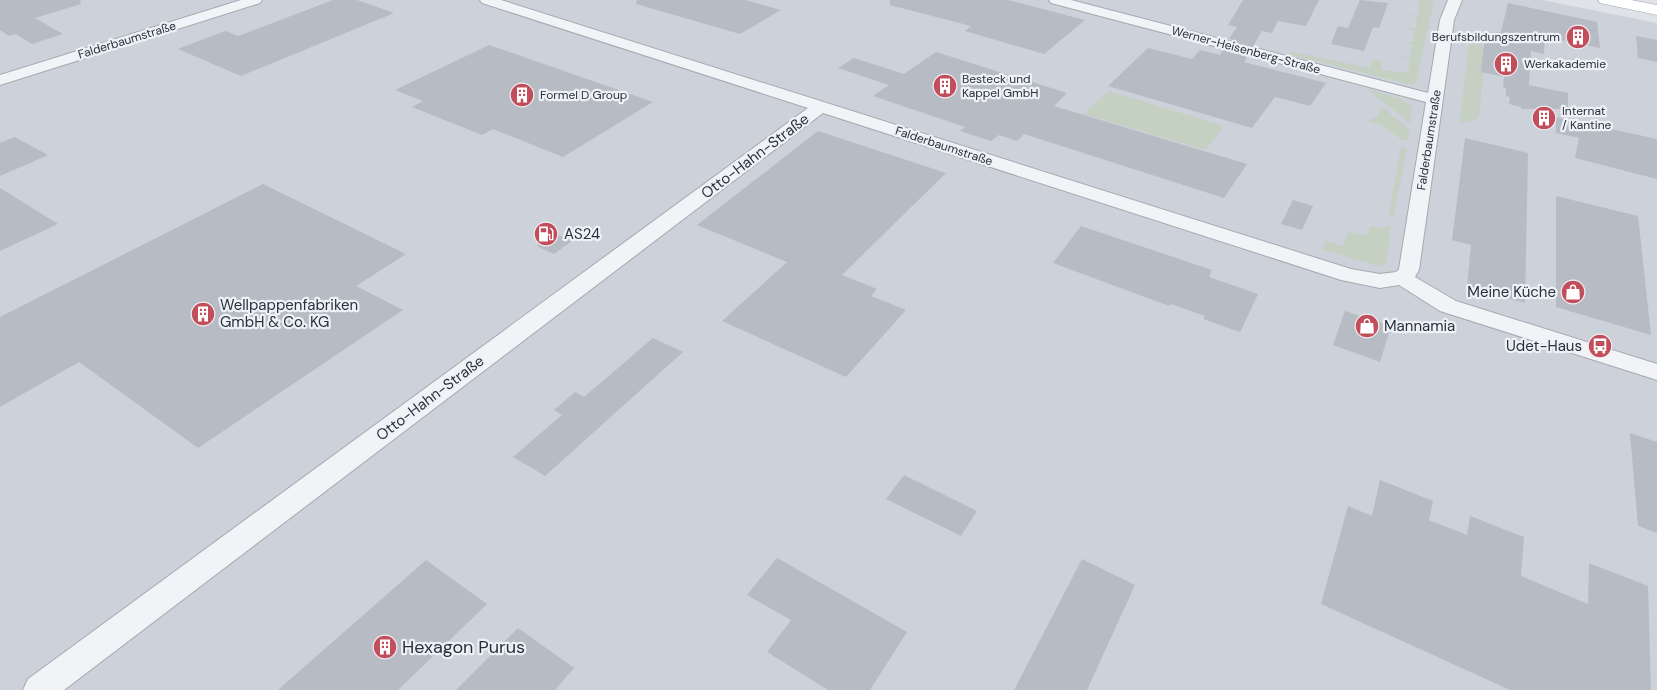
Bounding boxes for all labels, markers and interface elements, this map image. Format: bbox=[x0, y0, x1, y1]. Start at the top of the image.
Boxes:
street label: Falderbaumstraße bbox=[76, 17, 178, 63]
street label: Werner-Heisenberg-Straße bbox=[1170, 22, 1322, 78]
building icon: Berufsbildungszentrum bbox=[1565, 24, 1591, 50]
place label: Berufsbildungszentrum bbox=[1432, 29, 1560, 45]
building icon: Werkakademie bbox=[1493, 51, 1519, 77]
place label: Werkakademie bbox=[1524, 56, 1606, 72]
place label: Besteck und Kappel GmbH bbox=[962, 71, 1038, 101]
building icon: Besteck und Kappel GmbH bbox=[932, 73, 958, 99]
building icon: Formel D Group bbox=[509, 82, 535, 108]
place label: Formel D Group bbox=[540, 87, 627, 103]
street label: Falderbaumstraße bbox=[1413, 88, 1445, 191]
place label: Internat / Kantine bbox=[1562, 103, 1612, 133]
building icon: Internat / Kantine bbox=[1531, 105, 1557, 131]
street label: Otto-Hahn-Straße bbox=[697, 109, 813, 203]
street label: Falderbaumstraße bbox=[893, 123, 995, 169]
fuel station icon: AS24 bbox=[533, 221, 559, 247]
place label: AS24 bbox=[564, 224, 600, 244]
shop icon: Meine Küche bbox=[1560, 279, 1586, 305]
place label: Meine Küche bbox=[1467, 282, 1556, 302]
place label: Wellpappenfabriken GmbH & Co. KG bbox=[220, 295, 358, 332]
building icon: Wellpappenfabriken GmbH & Co. KG bbox=[190, 301, 216, 327]
shop icon: Mannamia bbox=[1354, 313, 1380, 339]
place label: Mannamia bbox=[1384, 316, 1455, 336]
bus stop icon: Udet-Haus bbox=[1587, 333, 1613, 359]
place label: Udet-Haus bbox=[1506, 336, 1582, 356]
street label: Otto-Hahn-Straße bbox=[372, 351, 488, 445]
building icon: Hexagon Purus bbox=[372, 634, 398, 660]
place label: Hexagon Purus bbox=[402, 635, 525, 659]

